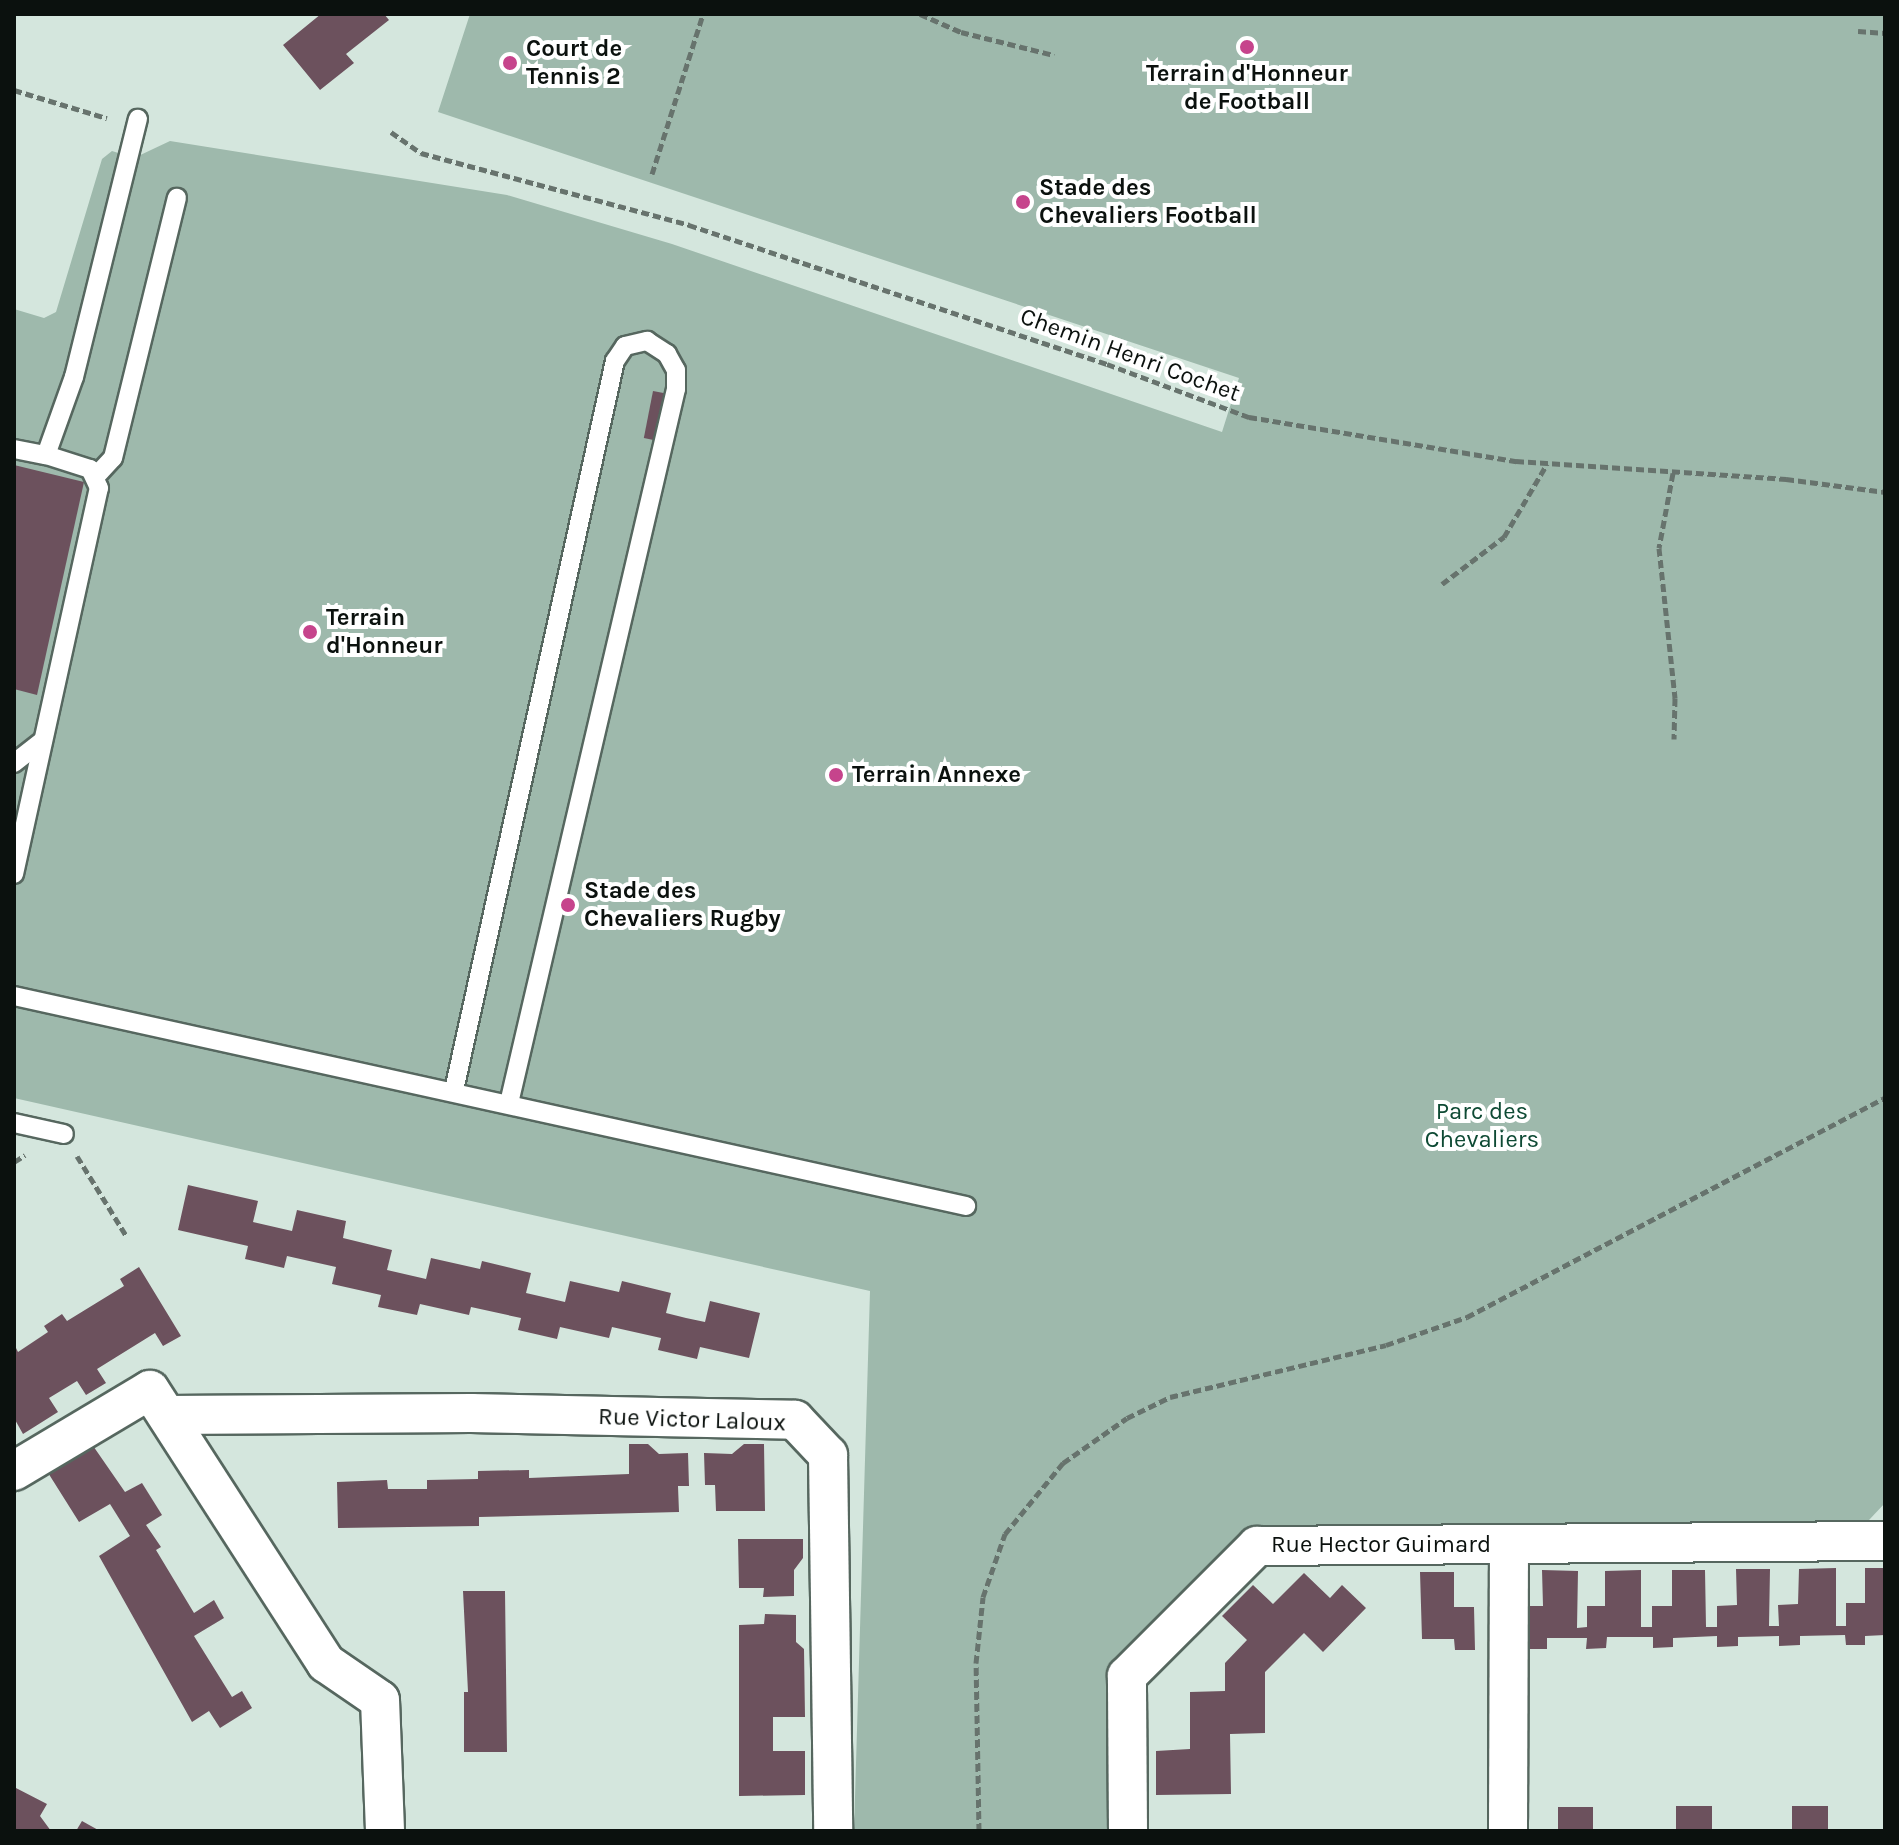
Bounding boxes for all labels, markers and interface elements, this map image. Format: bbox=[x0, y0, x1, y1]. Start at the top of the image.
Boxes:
place label: Court de Tennis 2 bbox=[526, 35, 622, 91]
marker: Terrain d'Honneur de Football bbox=[1238, 38, 1256, 56]
marker: Court de Tennis 2 bbox=[501, 54, 519, 72]
place label: Terrain d'Honneur de Football bbox=[1146, 60, 1348, 116]
place label: Stade des Chevaliers Football bbox=[1039, 174, 1257, 230]
marker: Stade des Chevaliers Football bbox=[1014, 193, 1032, 211]
street label: Chemin Henri Cochet bbox=[1016, 302, 1244, 408]
place label: Terrain d'Honneur bbox=[326, 604, 443, 660]
marker: Terrain d'Honneur bbox=[301, 623, 319, 641]
place label: Terrain Annexe bbox=[852, 761, 1021, 789]
marker: Terrain Annexe bbox=[827, 766, 845, 784]
place label: Stade des Chevaliers Rugby bbox=[584, 877, 781, 933]
marker: Stade des Chevaliers Rugby bbox=[559, 896, 577, 914]
park label: Parc des Chevaliers bbox=[1425, 1098, 1539, 1154]
street label: Rue Victor Laloux bbox=[598, 1402, 786, 1438]
street label: Rue Hector Guimard bbox=[1271, 1531, 1491, 1559]

